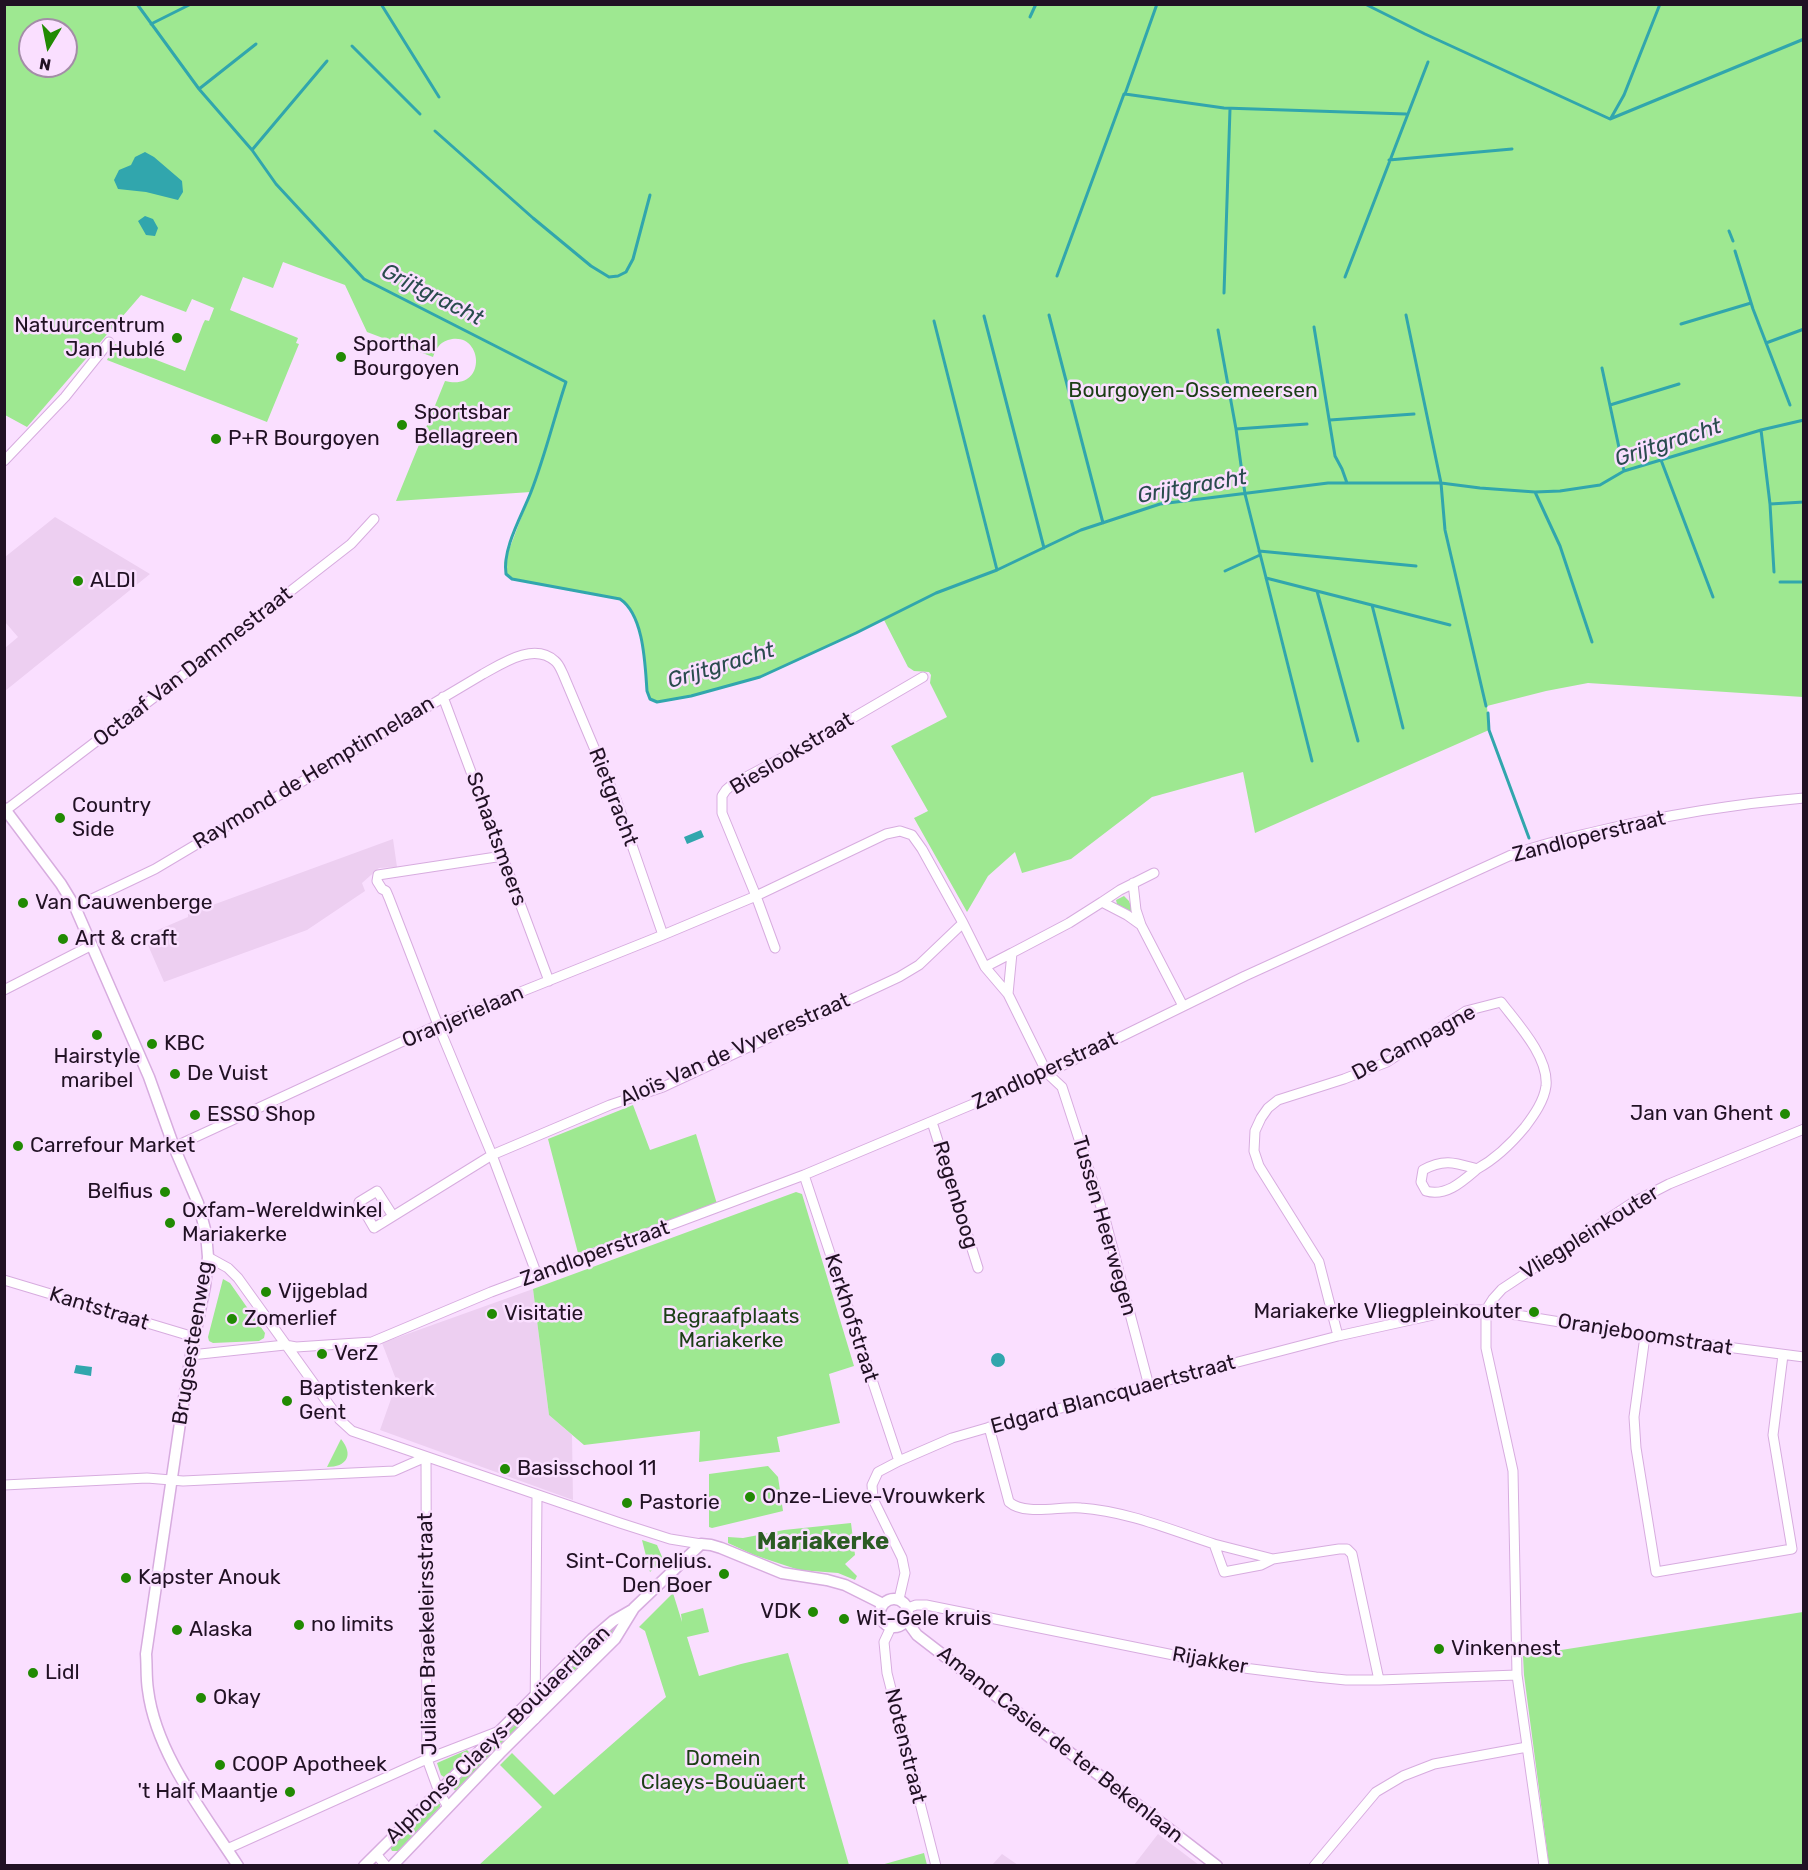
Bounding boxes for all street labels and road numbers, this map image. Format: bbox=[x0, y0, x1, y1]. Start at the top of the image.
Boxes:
street label: Octaaf Van Dammestraat bbox=[89, 581, 297, 753]
street label: Raymond de Hemptinnelaan bbox=[189, 691, 439, 855]
street label: Bieslookstraat bbox=[726, 707, 858, 801]
street label: Rietgracht bbox=[583, 744, 643, 850]
street label: Schaatsmeers bbox=[460, 769, 532, 909]
street label: Zandloperstraat bbox=[1510, 806, 1668, 868]
street label: Oranjerielaan bbox=[399, 980, 527, 1054]
street label: Aloïs Van de Vyverestraat bbox=[616, 988, 854, 1112]
street label: De Campagne bbox=[1348, 1000, 1480, 1086]
street label: Zandloperstraat bbox=[969, 1026, 1121, 1116]
street label: Tussen Heerwegen bbox=[1066, 1133, 1142, 1319]
street label: Regenboog bbox=[927, 1138, 983, 1252]
street label: Vliegpleinkouter bbox=[1516, 1180, 1664, 1286]
street label: Zandloperstraat bbox=[517, 1215, 673, 1293]
street label: Kerkhofstraat bbox=[818, 1251, 884, 1385]
street label: Brugsesteenweg bbox=[168, 1259, 218, 1427]
street label: Kantstraat bbox=[46, 1282, 152, 1336]
street label: Oranjeboomstraat bbox=[1556, 1309, 1734, 1361]
street label: Edgard Blancquaertstraat bbox=[988, 1350, 1238, 1440]
street label: Juliaan Braekeleirsstraat bbox=[413, 1512, 443, 1756]
street label: Alphonse Claeys-Bouüaertlaan bbox=[380, 1621, 616, 1849]
street label: Amand Casier de ter Bekenlaan bbox=[932, 1641, 1188, 1849]
street label: Rijakker bbox=[1170, 1642, 1250, 1680]
street label: Notenstraat bbox=[879, 1686, 931, 1806]

